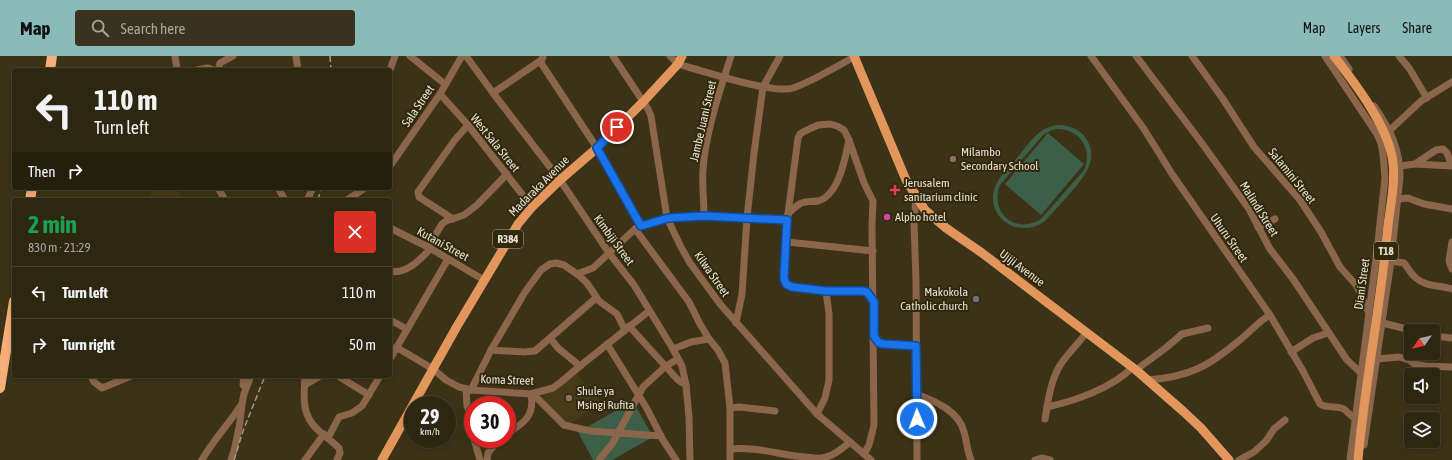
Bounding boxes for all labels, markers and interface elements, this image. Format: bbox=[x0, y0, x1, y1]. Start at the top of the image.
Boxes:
search box bbox=[75, 10, 355, 46]
text: Map bbox=[20, 17, 51, 39]
icon: search bbox=[89, 17, 111, 39]
text: Search here bbox=[121, 20, 185, 37]
text: Map bbox=[1303, 20, 1325, 36]
text: Layers bbox=[1347, 20, 1380, 36]
text: Share bbox=[1402, 20, 1432, 36]
street label: Jambe Juani Street bbox=[687, 79, 719, 163]
street label: Sala Street bbox=[399, 82, 437, 130]
icon: left bbox=[28, 84, 80, 136]
text: 110 m bbox=[94, 84, 157, 116]
pin bbox=[600, 110, 634, 144]
street label: West Sala Street bbox=[467, 111, 523, 175]
icon: arrive bbox=[606, 116, 628, 138]
text: Turn left bbox=[94, 117, 149, 138]
place label: Milambo Secondary School bbox=[961, 145, 1039, 173]
street label: Salamini Street bbox=[1265, 145, 1319, 207]
street label: Madaraka Avenue bbox=[506, 153, 572, 219]
marker: Milambo Secondary School bbox=[948, 154, 958, 164]
icon: right bbox=[64, 160, 86, 182]
text: Then bbox=[28, 163, 56, 180]
place label: Jerusalem sanitarium clinic bbox=[904, 176, 978, 204]
street label: Malindi Street bbox=[1237, 179, 1282, 239]
marker: Jerusalem sanitarium clinic bbox=[889, 184, 901, 196]
place label: Alpho hotel bbox=[895, 210, 947, 224]
text: 2 min bbox=[28, 211, 77, 238]
button: close bbox=[334, 211, 376, 253]
street label: Uhuru Street bbox=[1207, 211, 1251, 265]
street label: Kimbiji Street bbox=[591, 212, 637, 269]
marker: Alpho hotel bbox=[882, 212, 892, 222]
street label: Kutani Street bbox=[415, 224, 472, 264]
road number: R384 bbox=[493, 230, 523, 248]
text: 830 m · 21:29 bbox=[28, 240, 91, 255]
road number: T18 bbox=[1374, 242, 1398, 260]
street label: Ujiji Avenue bbox=[997, 246, 1047, 290]
street label: Kilwa Street bbox=[691, 249, 733, 300]
street label: Diani Street bbox=[1351, 257, 1373, 311]
icon: left bbox=[28, 282, 50, 304]
text: Turn left bbox=[62, 284, 108, 301]
text: 110 m bbox=[342, 284, 376, 301]
place label: Makokola Catholic church bbox=[900, 285, 968, 313]
marker: Makokola Catholic church bbox=[971, 294, 981, 304]
north arrow bbox=[1404, 324, 1440, 360]
map controls bbox=[1404, 324, 1440, 448]
icon: right bbox=[28, 334, 50, 356]
text: Turn right bbox=[62, 336, 115, 353]
text: 50 m bbox=[349, 336, 376, 353]
button: sound bbox=[1404, 368, 1440, 404]
street label: Koma Street bbox=[480, 372, 535, 388]
place label: Shule ya Msingi Rufita bbox=[577, 384, 634, 412]
marker: Shule ya Msingi Rufita bbox=[564, 393, 574, 403]
speed limit sign: 30 bbox=[464, 396, 516, 448]
position arrow bbox=[896, 398, 938, 440]
text: 29 bbox=[421, 405, 439, 428]
button: layers bbox=[1404, 412, 1440, 448]
text: km/h bbox=[420, 426, 440, 437]

